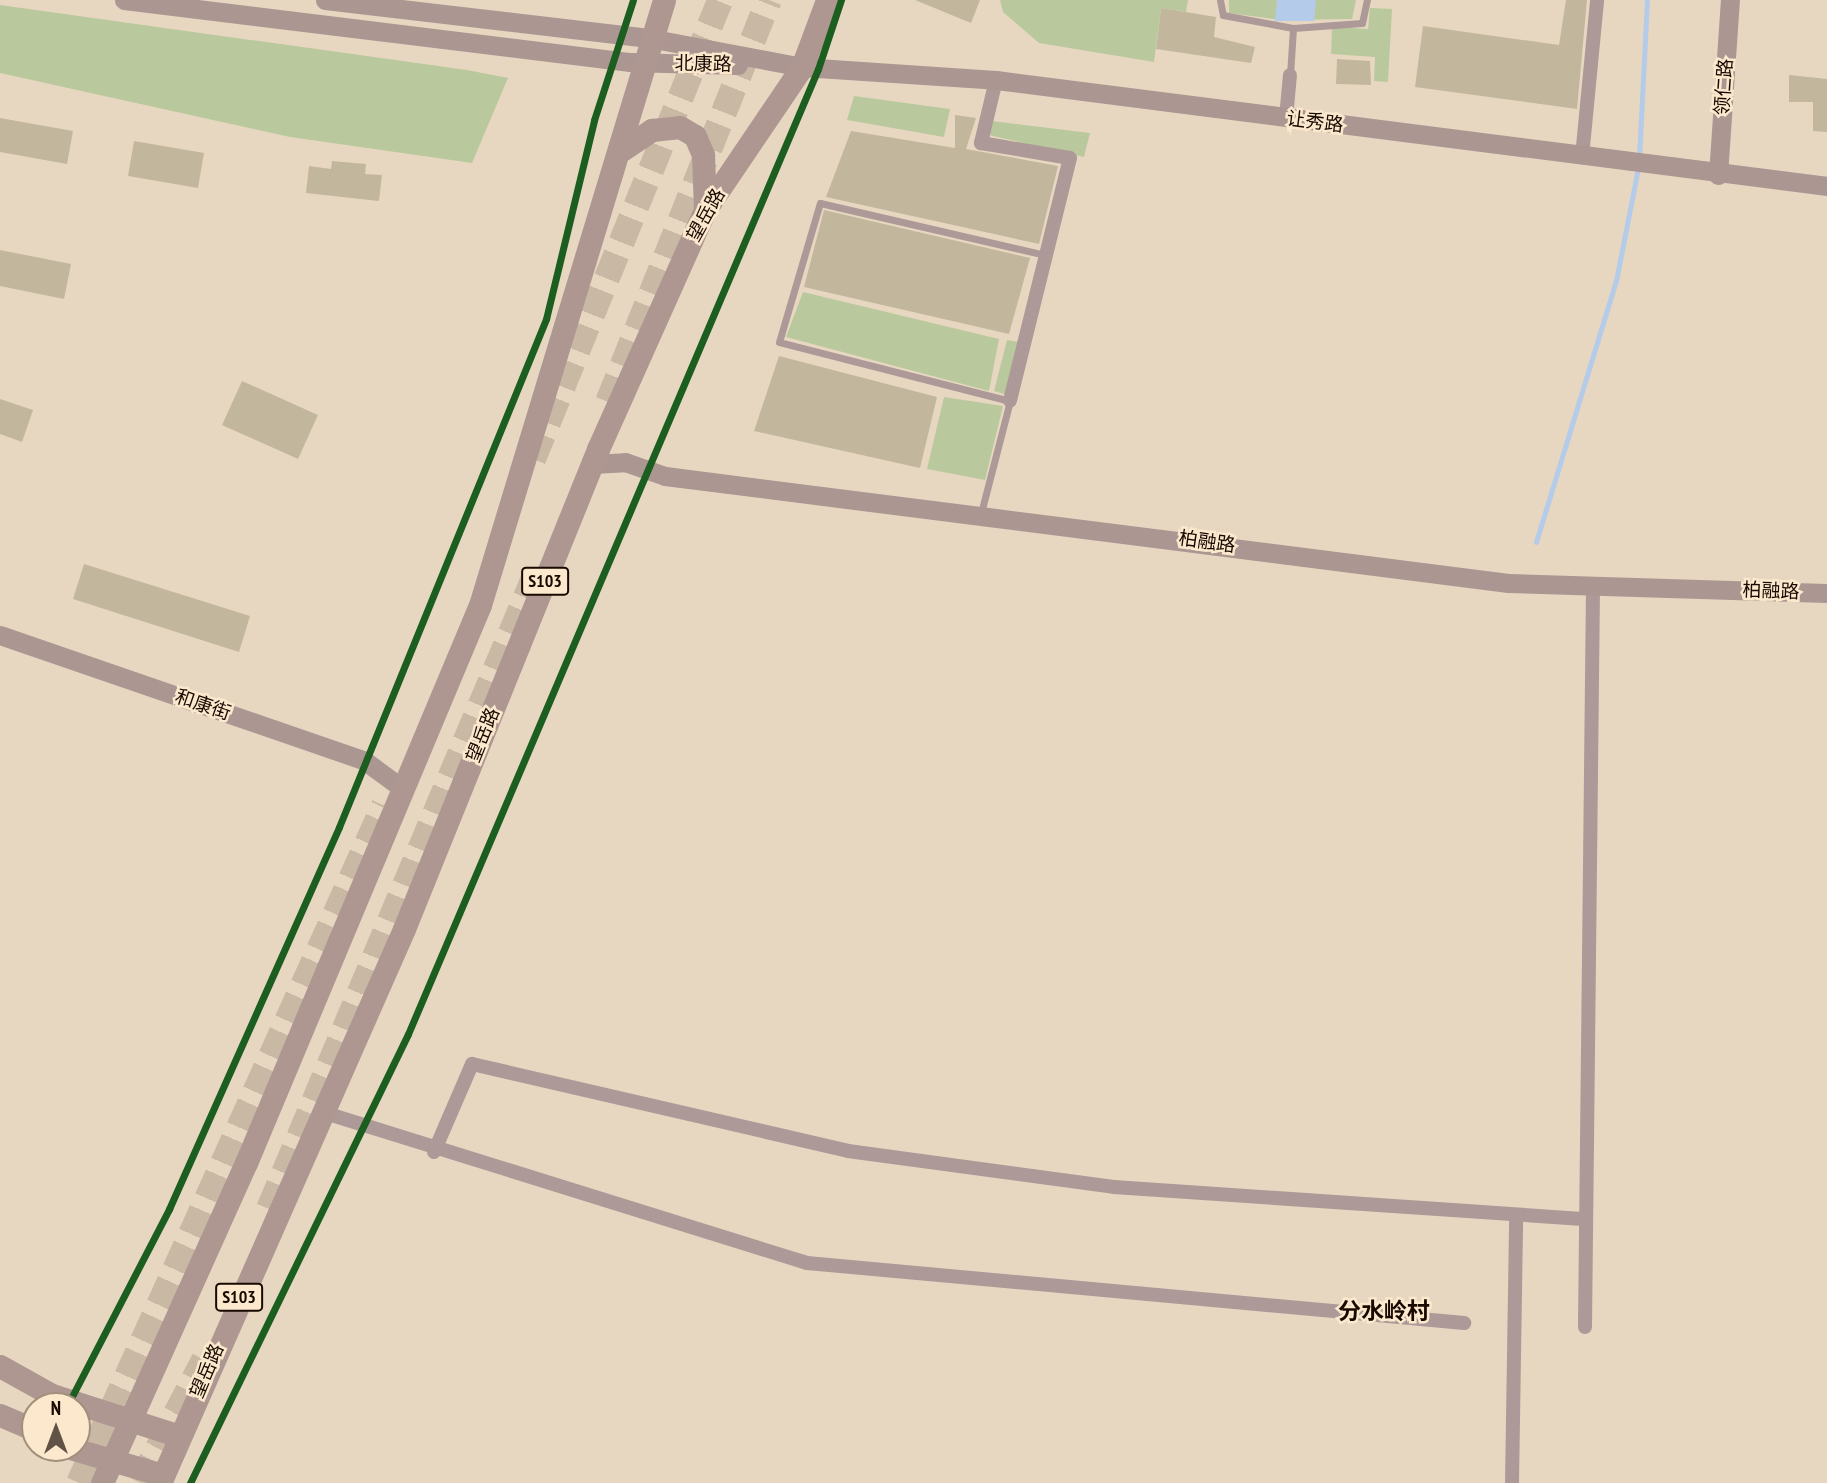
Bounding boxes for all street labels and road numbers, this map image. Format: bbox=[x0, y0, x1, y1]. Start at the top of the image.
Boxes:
street label: 北康路 bbox=[674, 52, 732, 76]
street label: 领仁路 bbox=[1711, 58, 1737, 116]
street label: 让秀路 bbox=[1285, 107, 1345, 137]
street label: 望岳路 bbox=[682, 185, 730, 245]
street label: 柏融路 bbox=[1177, 527, 1237, 557]
road number: S103 bbox=[520, 566, 570, 596]
street label: 柏融路 bbox=[1742, 579, 1800, 603]
street label: 和康街 bbox=[172, 685, 234, 725]
street label: 望岳路 bbox=[462, 704, 504, 766]
road number: S103 bbox=[215, 1282, 264, 1312]
street label: 望岳路 bbox=[185, 1340, 229, 1402]

